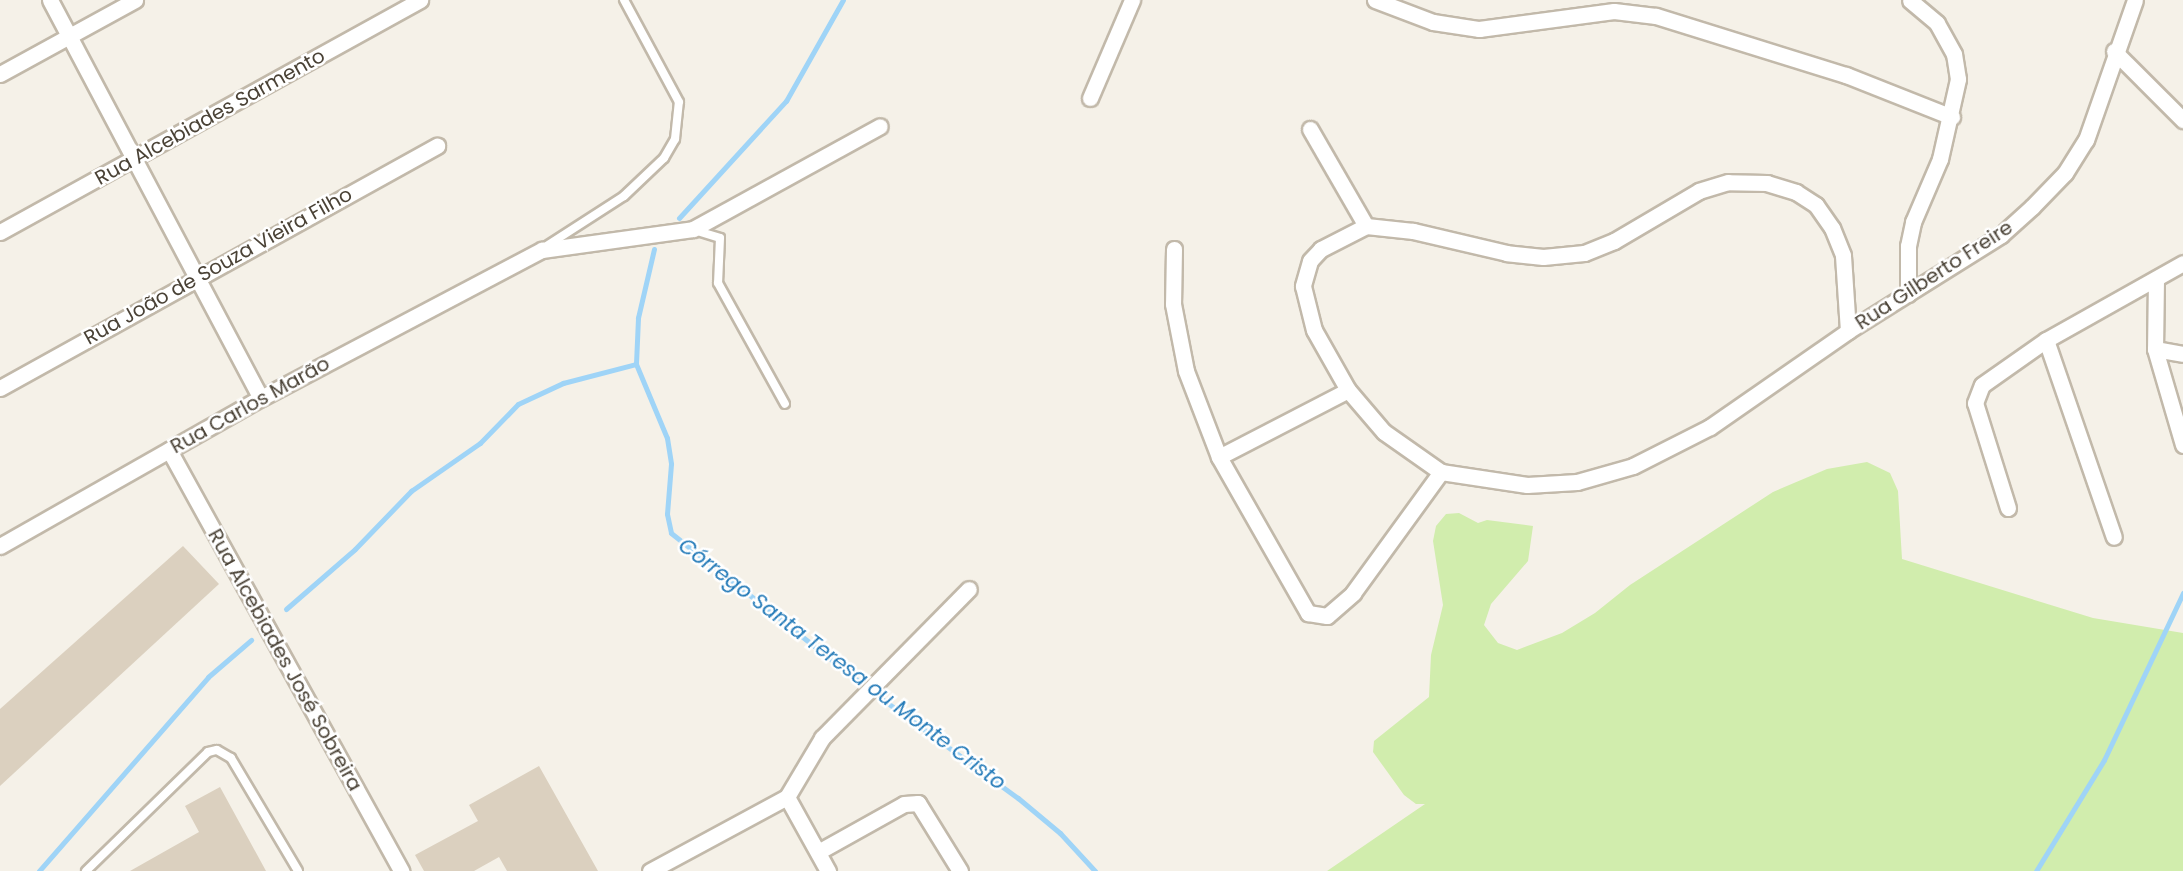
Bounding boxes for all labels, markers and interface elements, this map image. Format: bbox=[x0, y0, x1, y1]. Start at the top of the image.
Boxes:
street label: Rua Alcebiades Sarmento bbox=[91, 44, 329, 190]
street label: Rua João de Souza Vieira Filho bbox=[80, 182, 356, 350]
street label: Rua Gilberto Freire bbox=[1851, 215, 2017, 335]
street label: Rua Carlos Marão bbox=[166, 351, 334, 459]
street label: Rua Alcebiades José Sobreira bbox=[203, 525, 367, 795]
water label: Córrego Santa Teresa ou Monte Cristo bbox=[673, 533, 1011, 795]

